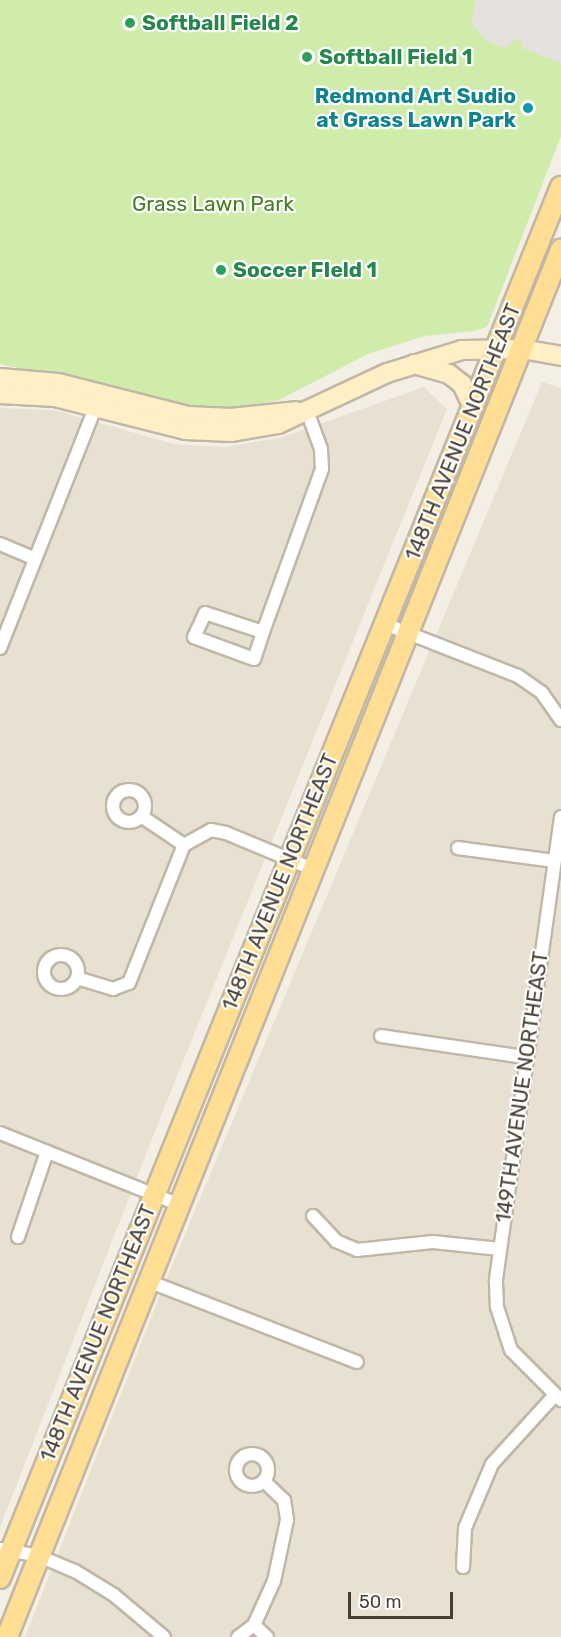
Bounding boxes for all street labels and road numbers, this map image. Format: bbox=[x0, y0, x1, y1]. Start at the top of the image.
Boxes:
street label: 148TH AVENUE NORTHEAST bbox=[400, 300, 526, 564]
street label: 148TH AVENUE NORTHEAST bbox=[217, 750, 343, 1014]
street label: 149TH AVENUE NORTHEAST bbox=[490, 949, 554, 1225]
street label: 148TH AVENUE NORTHEAST bbox=[35, 1201, 161, 1465]

